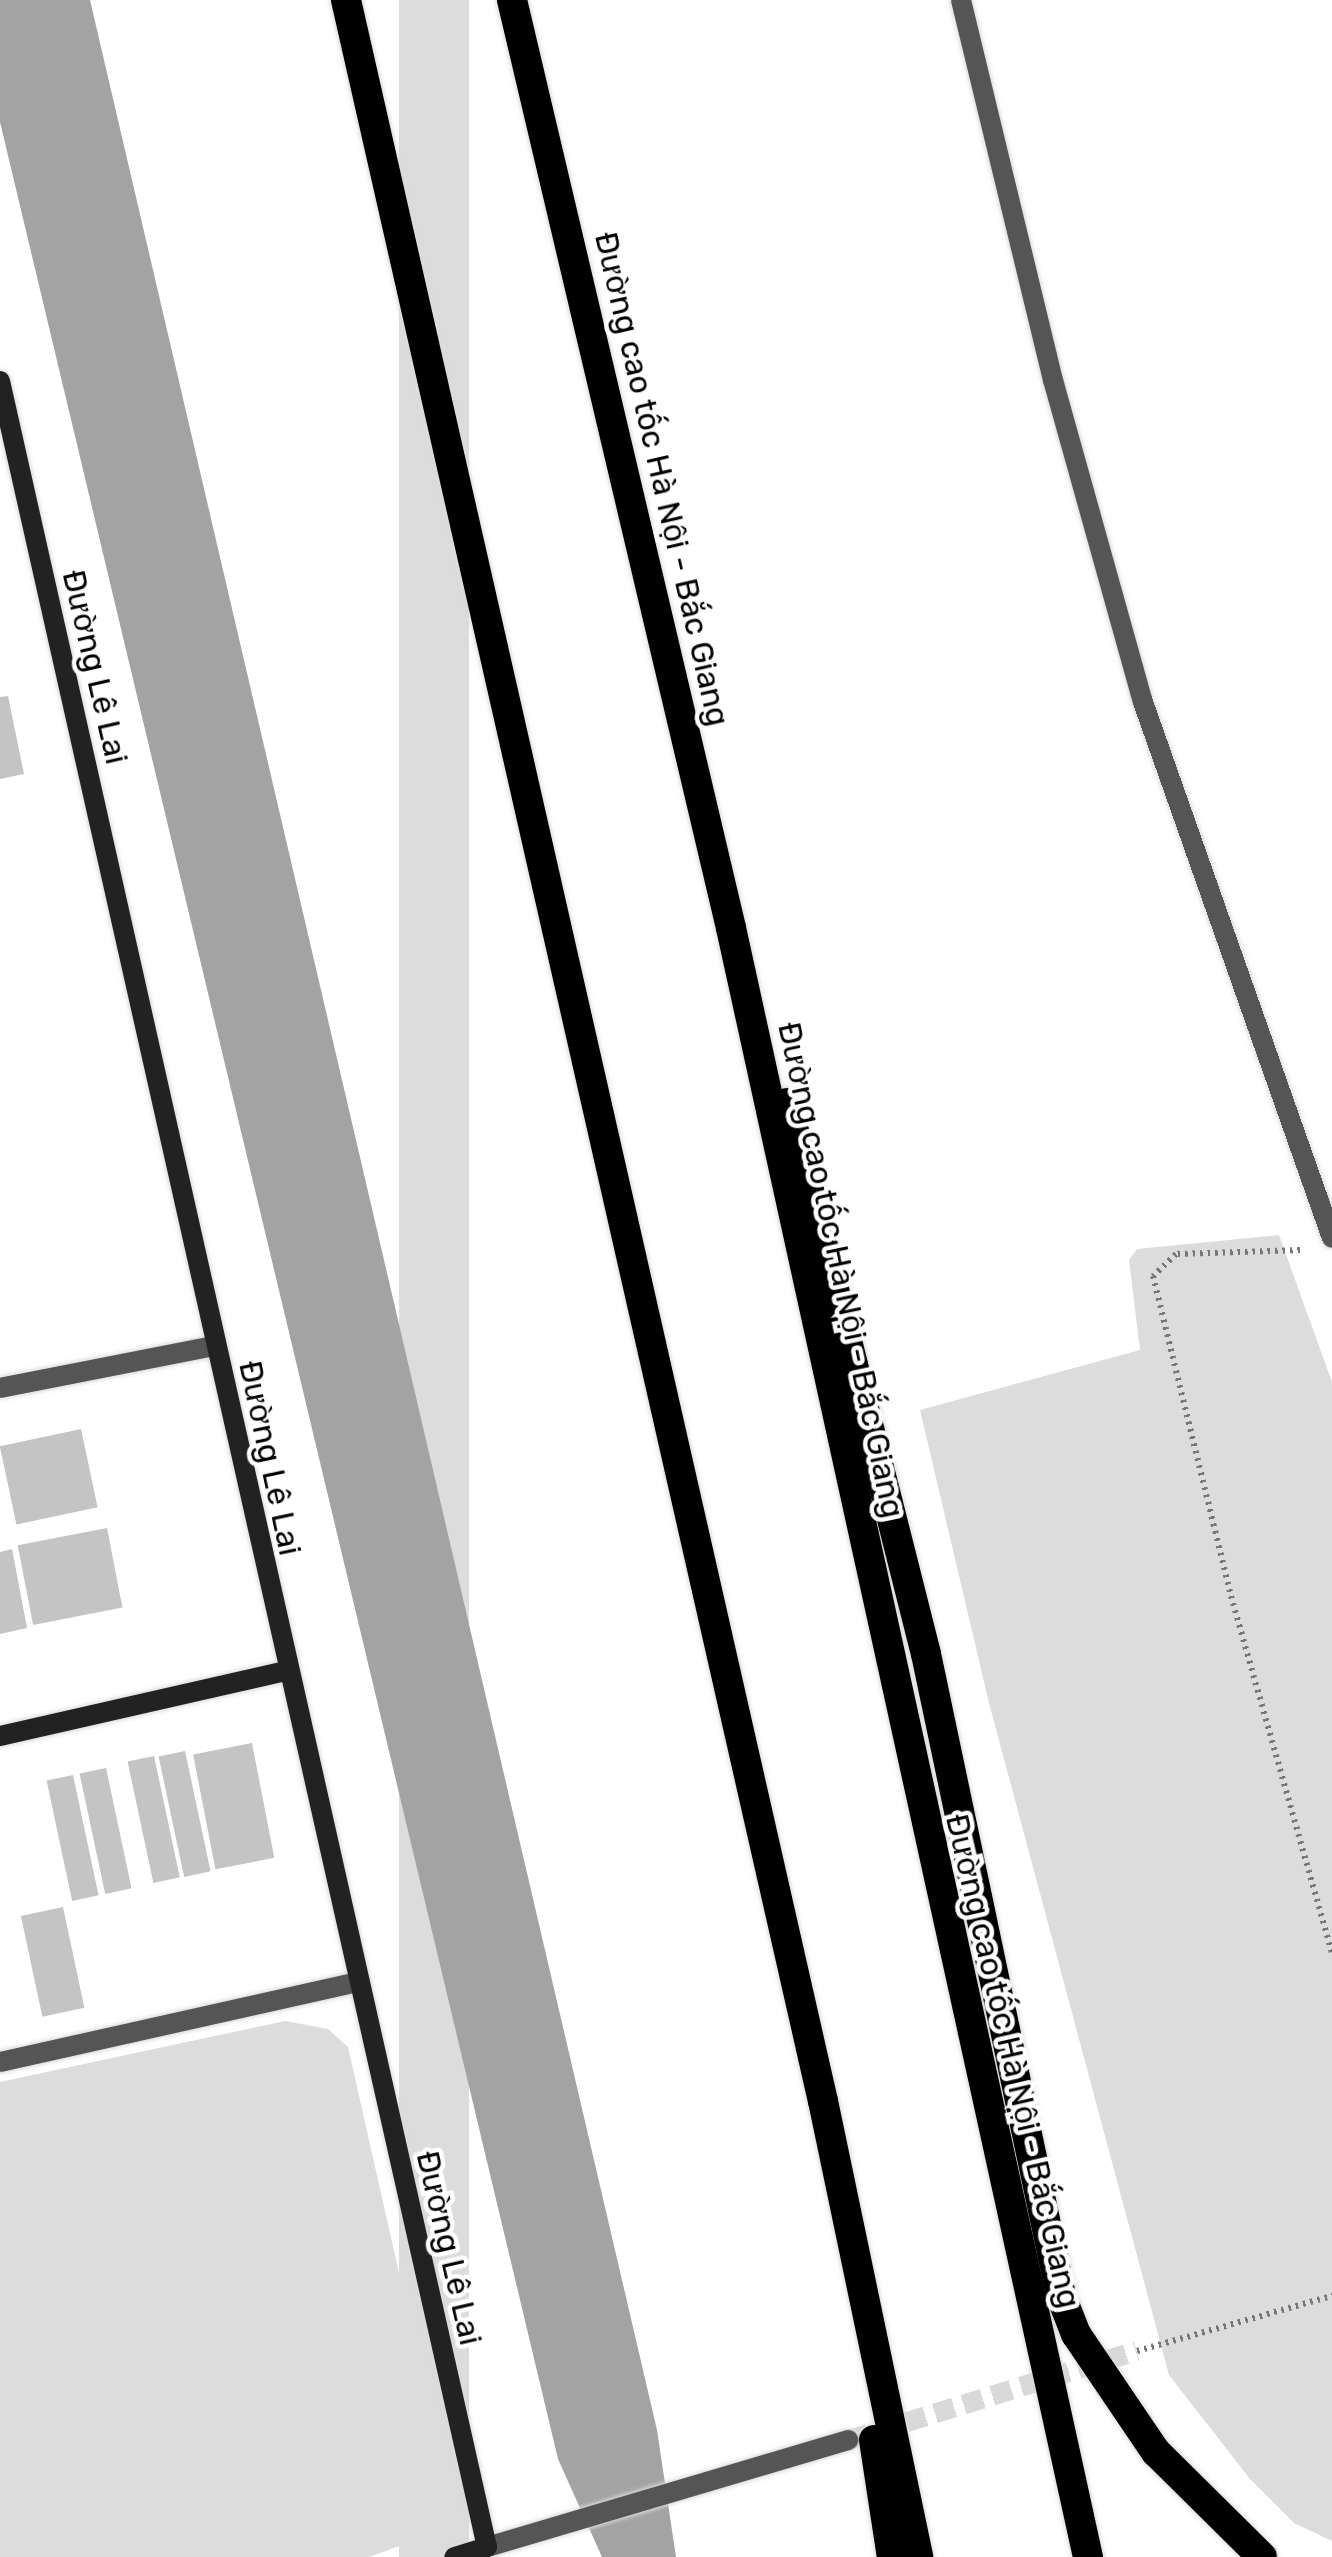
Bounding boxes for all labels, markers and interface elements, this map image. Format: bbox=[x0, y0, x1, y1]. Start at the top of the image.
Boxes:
street label: Đường cao tốc Hà Nội - Bắc Giang bbox=[586, 228, 738, 730]
street label: Đường Lê Lai bbox=[54, 566, 136, 768]
street label: Đường cao tốc Hà Nội - Bắc Giang bbox=[770, 1018, 912, 1522]
street label: Đường Lê Lai bbox=[231, 1357, 309, 1559]
street label: Đường cao tốc Hà Nội - Bắc Giang bbox=[937, 1810, 1089, 2312]
street label: Đường Lê Lai bbox=[408, 2147, 490, 2349]

